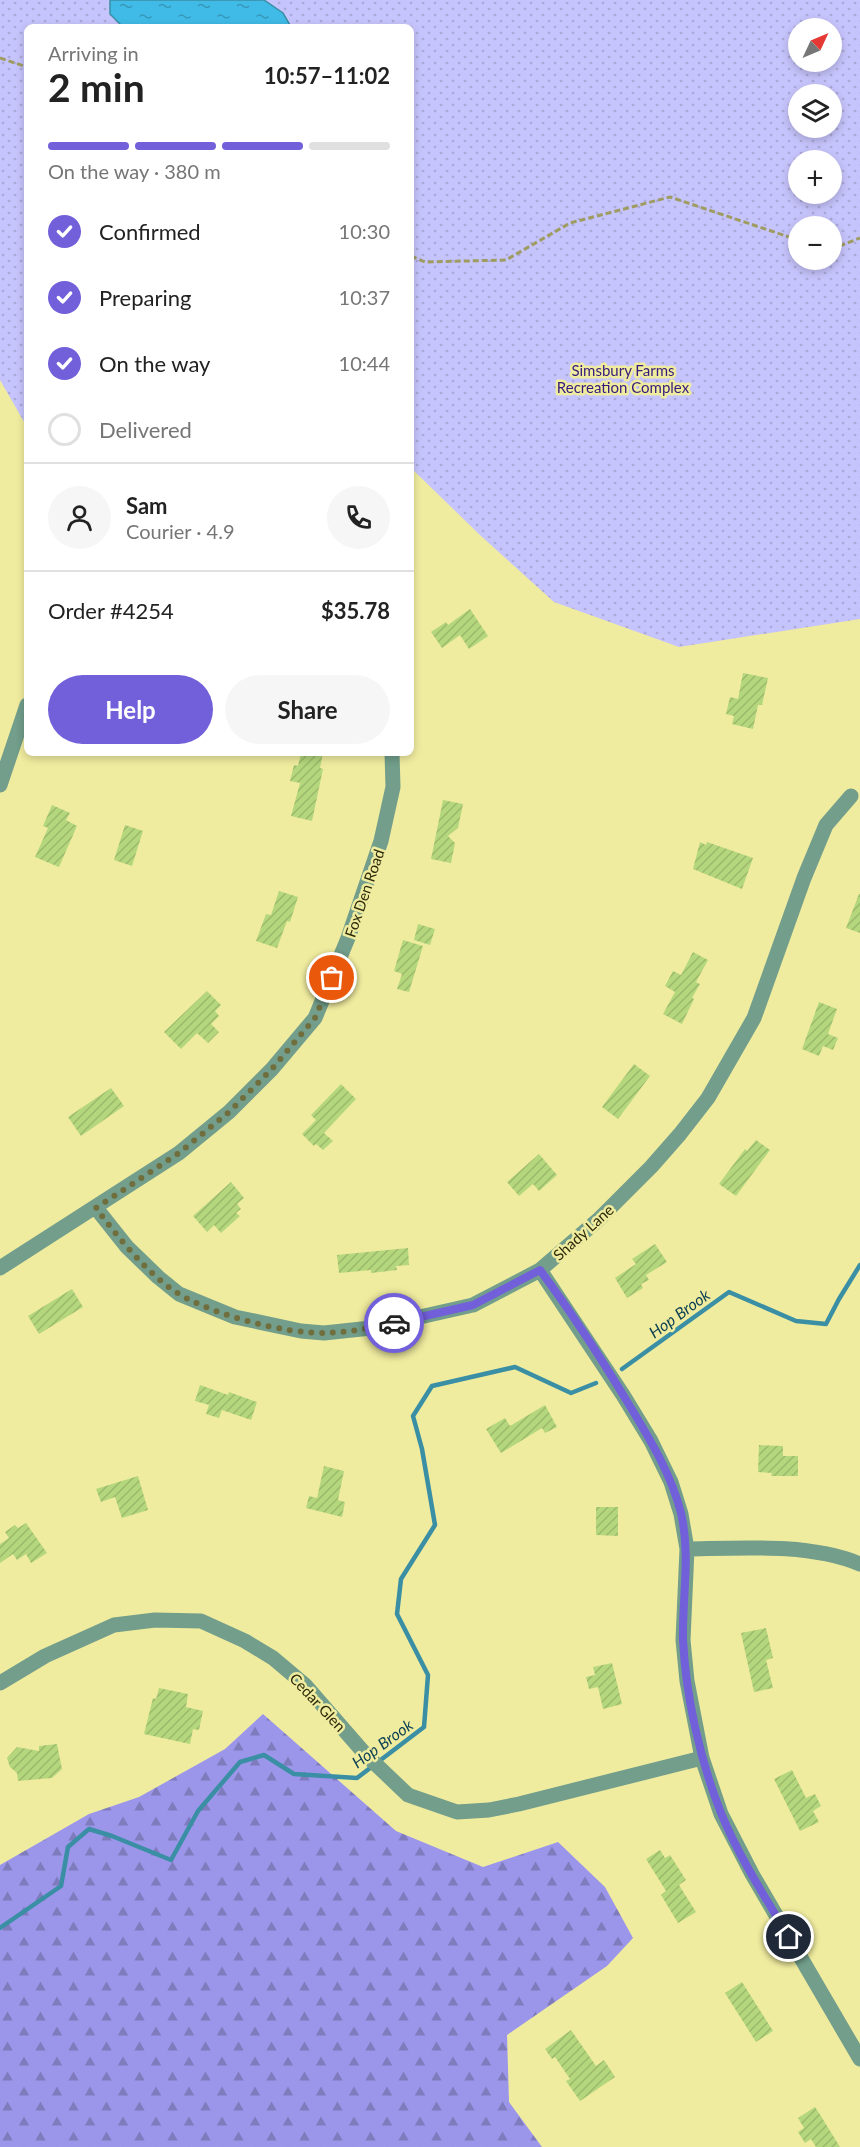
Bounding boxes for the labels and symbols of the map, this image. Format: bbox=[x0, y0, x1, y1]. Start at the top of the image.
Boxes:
north arrow bbox=[788, 18, 842, 72]
park label: Simsbury Farms Recreation Complex bbox=[557, 361, 690, 396]
street label: Fox Den Road bbox=[341, 847, 387, 939]
pin bbox=[306, 952, 357, 1003]
street label: Shady Lane bbox=[549, 1200, 617, 1264]
water label: Hop Brook bbox=[645, 1284, 713, 1341]
courier bbox=[364, 1293, 424, 1353]
street label: Cedar Glen bbox=[286, 1669, 350, 1735]
water label: Hop Brook bbox=[348, 1714, 416, 1771]
pin bbox=[763, 1911, 814, 1962]

